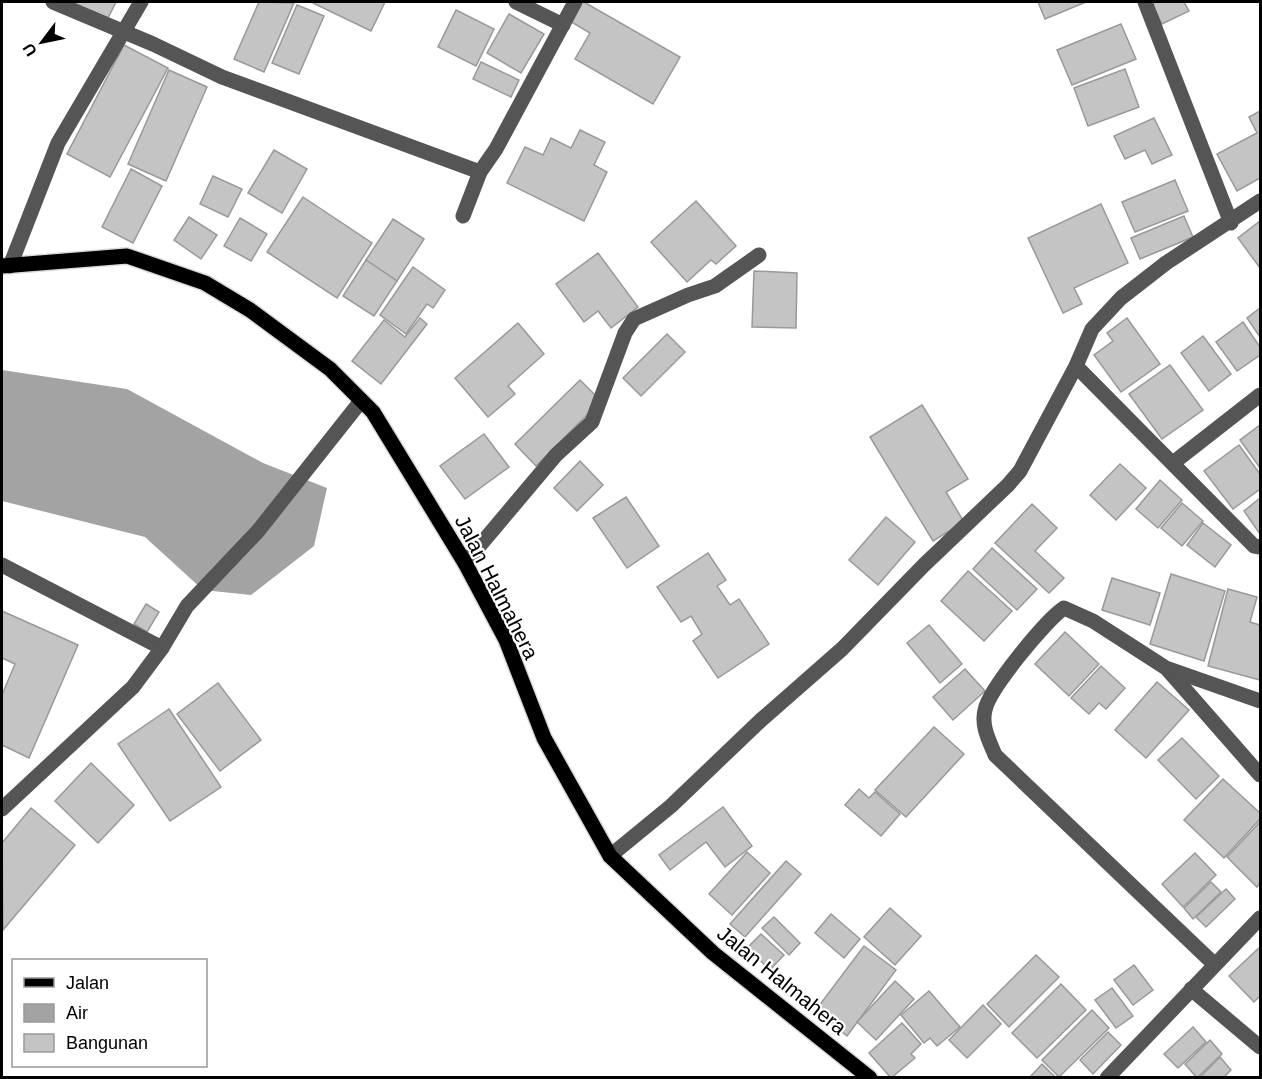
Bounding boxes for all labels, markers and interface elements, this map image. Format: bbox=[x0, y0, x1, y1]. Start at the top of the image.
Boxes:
north arrow bbox=[12, 12, 72, 72]
text: U bbox=[19, 40, 40, 59]
street label: Jalan Halmahera bbox=[451, 511, 543, 663]
street label: Jalan Halmahera bbox=[713, 921, 851, 1039]
legend bbox=[12, 959, 207, 1067]
text: Jalan bbox=[66, 973, 109, 993]
text: Air bbox=[66, 1003, 88, 1023]
text: Bangunan bbox=[66, 1033, 148, 1053]

